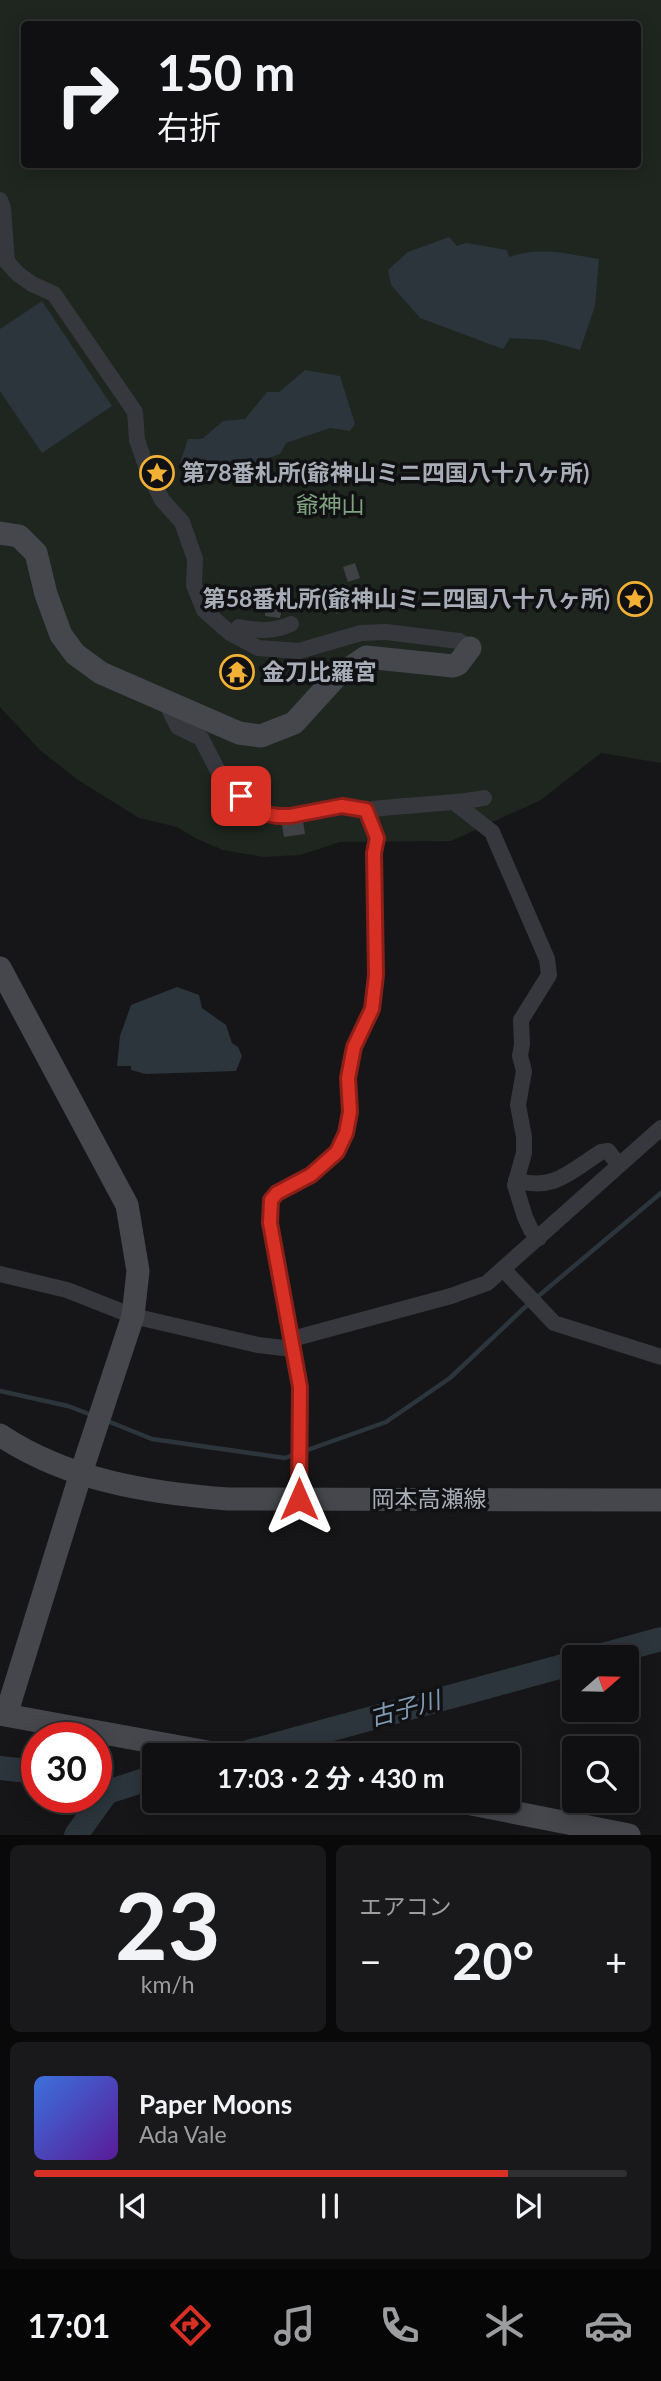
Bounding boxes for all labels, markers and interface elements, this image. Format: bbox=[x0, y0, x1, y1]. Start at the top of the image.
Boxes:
text: 150 m bbox=[157, 43, 295, 101]
icon: right bbox=[42, 49, 133, 140]
text: 右折 bbox=[157, 107, 221, 146]
place icon: 第78番札所(爺神山ミニ四国八十八ヶ所) bbox=[138, 454, 176, 492]
place label: 第78番札所(爺神山ミニ四国八十八ヶ所) bbox=[182, 458, 589, 486]
park label: 爺神山 bbox=[296, 490, 365, 518]
place icon: 第58番札所(爺神山ミニ四国八十八ヶ所) bbox=[616, 580, 654, 618]
place label: 第58番札所(爺神山ミニ四国八十八ヶ所) bbox=[203, 584, 610, 612]
temple icon: 金刀比羅宮 bbox=[218, 653, 256, 691]
place label: 金刀比羅宮 bbox=[262, 657, 377, 685]
pin bbox=[211, 766, 271, 826]
icon: arrive bbox=[222, 777, 260, 815]
position arrow bbox=[262, 1462, 336, 1536]
street label: 岡本高瀬線 bbox=[372, 1484, 487, 1512]
north arrow bbox=[562, 1645, 639, 1722]
map controls bbox=[562, 1645, 639, 1813]
water label: 古子川 bbox=[366, 1683, 446, 1731]
speed limit sign: 30 bbox=[21, 1722, 112, 1813]
button: search bbox=[562, 1736, 639, 1813]
text: 17:03 · 2 分 · 430 m bbox=[217, 1762, 445, 1794]
text: 23 bbox=[115, 1870, 221, 1979]
text: エアコン bbox=[360, 1892, 452, 1920]
text: 20° bbox=[452, 1929, 534, 1991]
text: − bbox=[360, 1938, 382, 1984]
text: + bbox=[605, 1938, 627, 1984]
text: km/h bbox=[141, 1970, 195, 1998]
text: Paper Moons bbox=[139, 2088, 292, 2120]
text: Ada Vale bbox=[139, 2120, 227, 2148]
icon: previous bbox=[114, 2187, 152, 2225]
icon: pause bbox=[311, 2187, 349, 2225]
icon: next bbox=[509, 2187, 547, 2225]
icon: directions bbox=[166, 2301, 215, 2350]
icon: music bbox=[270, 2301, 319, 2350]
icon: phone bbox=[375, 2301, 424, 2350]
icon: climate bbox=[480, 2301, 529, 2350]
icon: car bbox=[584, 2301, 633, 2350]
text: 17:01 bbox=[28, 2306, 110, 2345]

